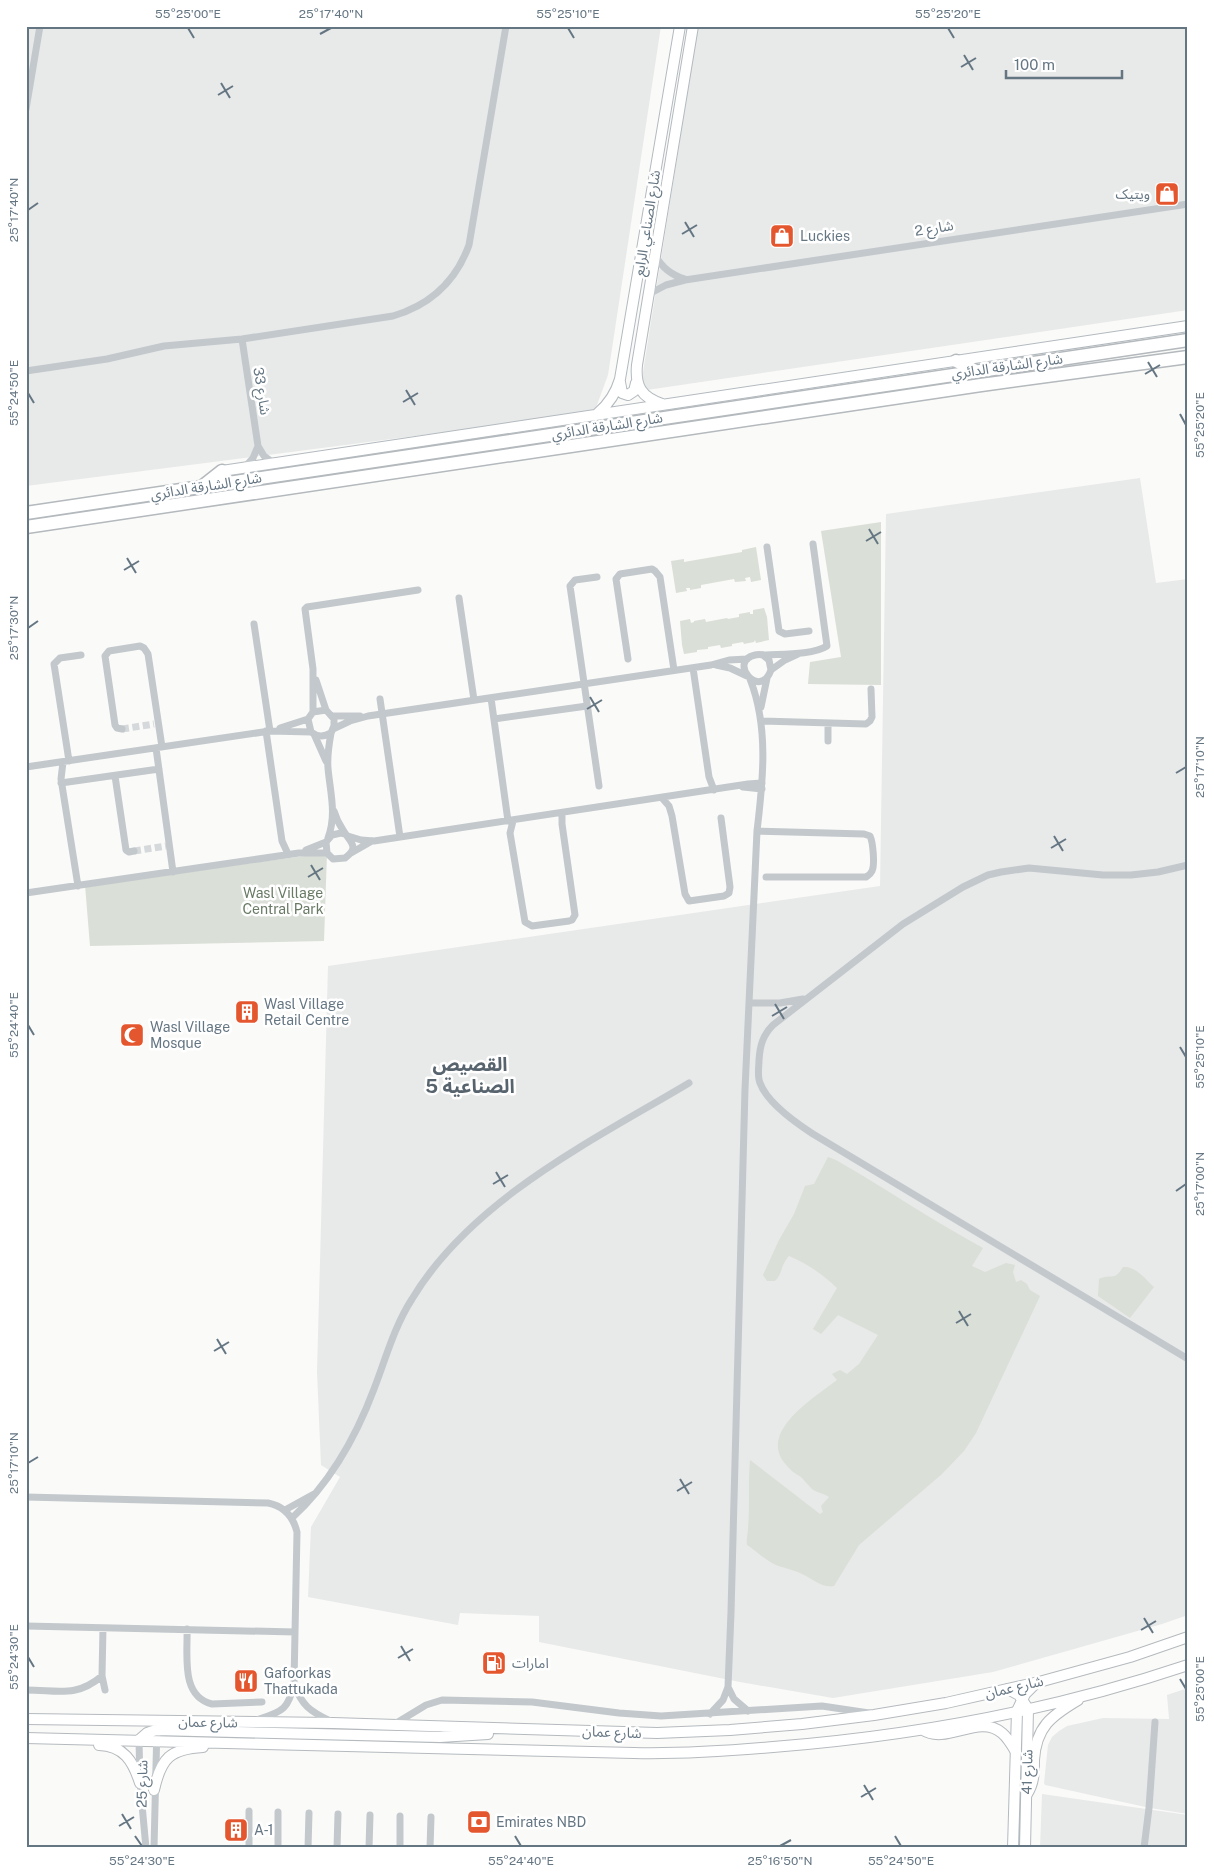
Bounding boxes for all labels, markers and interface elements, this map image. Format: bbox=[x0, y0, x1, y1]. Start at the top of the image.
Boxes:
text: 55°25'00"E bbox=[155, 7, 221, 21]
text: 25°17'40"N bbox=[299, 7, 363, 21]
text: 55°25'10"E bbox=[536, 7, 600, 21]
text: 55°25'20"E bbox=[915, 7, 981, 21]
scale bar bbox=[1006, 48, 1123, 80]
text: 100 m bbox=[1014, 56, 1055, 73]
street label: شارع الصناعي الرابع bbox=[631, 169, 667, 278]
text: 25°17'40"N bbox=[7, 178, 21, 242]
shop icon: ویتیک bbox=[1154, 181, 1180, 207]
place label: ویتیک bbox=[1115, 186, 1150, 203]
street label: شارع 2 bbox=[913, 217, 955, 242]
shop icon: Luckies bbox=[769, 223, 795, 249]
place label: Luckies bbox=[800, 228, 850, 244]
street label: شارع الشارقة الدائري bbox=[950, 350, 1064, 385]
text: 55°24'50"E bbox=[7, 360, 21, 426]
street label: شارع 33 bbox=[247, 366, 274, 417]
text: 55°25'20"E bbox=[1193, 392, 1207, 458]
street label: شارع الشارقة الدائري bbox=[550, 409, 664, 446]
street label: شارع الشارقة الدائري bbox=[149, 469, 263, 506]
text: 25°17'30"N bbox=[7, 596, 21, 660]
text: 25°17'10"N bbox=[1193, 736, 1207, 798]
park label: Wasl Village Central Park bbox=[242, 885, 324, 917]
text: 55°24'40"E bbox=[7, 992, 21, 1058]
place label: Wasl Village Retail Centre bbox=[264, 996, 349, 1028]
building icon: Wasl Village Retail Centre bbox=[234, 999, 260, 1025]
place label: Wasl Village Mosque bbox=[150, 1019, 230, 1051]
mosque icon: Wasl Village Mosque bbox=[119, 1022, 145, 1048]
text: 55°25'10"E bbox=[1193, 1025, 1207, 1089]
district label: القصيص الصناعية 5 bbox=[425, 1053, 515, 1097]
text: 25°17'00"N bbox=[1193, 1152, 1207, 1216]
text: 25°17'10"N bbox=[7, 1432, 21, 1494]
text: 55°24'30"E bbox=[7, 1624, 21, 1690]
fuel station icon: امارات bbox=[481, 1650, 507, 1676]
place label: امارات bbox=[512, 1655, 549, 1672]
text: 55°25'00"E bbox=[1193, 1656, 1207, 1722]
place label: Gafoorkas Thattukada bbox=[264, 1665, 338, 1697]
restaurant icon: Gafoorkas Thattukada bbox=[233, 1668, 259, 1694]
street label: شارع عمان bbox=[983, 1673, 1045, 1704]
street label: شارع عمان bbox=[178, 1713, 238, 1734]
street label: شارع عمان bbox=[582, 1723, 642, 1744]
street label: شارع 41 bbox=[1019, 1749, 1038, 1795]
street label: شارع 25 bbox=[134, 1760, 153, 1808]
bank icon: Emirates NBD bbox=[466, 1809, 492, 1835]
place label: Emirates NBD bbox=[496, 1814, 586, 1830]
building icon: A-1 bbox=[223, 1817, 249, 1843]
place label: A-1 bbox=[254, 1822, 273, 1838]
text: 55°24'30"E bbox=[109, 1854, 175, 1868]
text: 55°24'40"E bbox=[488, 1854, 554, 1868]
text: 25°16'50"N bbox=[748, 1854, 812, 1868]
text: 55°24'50"E bbox=[868, 1854, 934, 1868]

